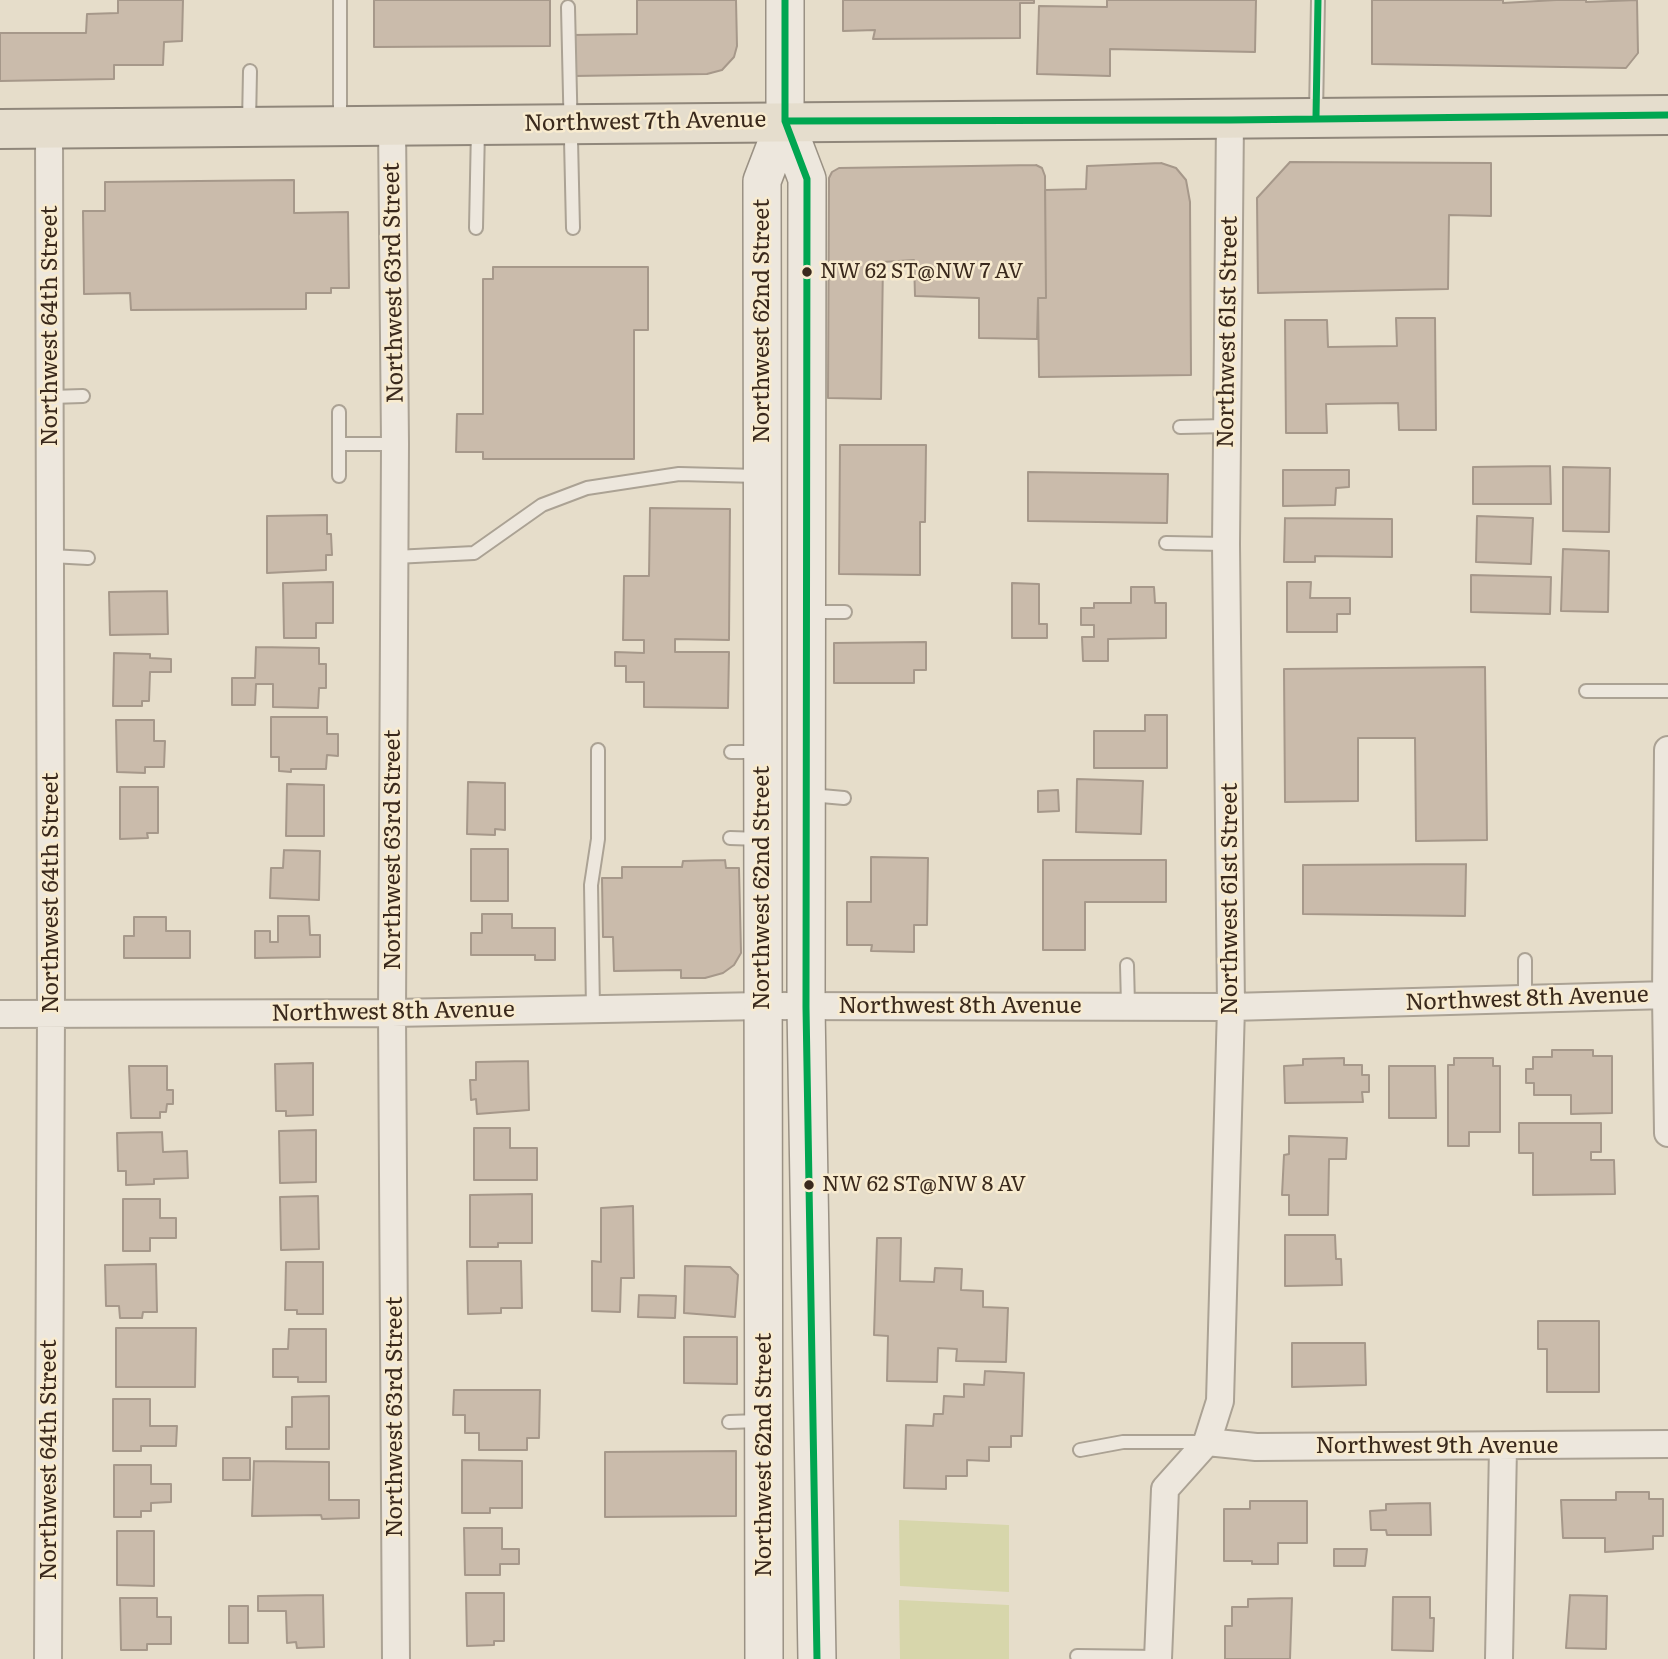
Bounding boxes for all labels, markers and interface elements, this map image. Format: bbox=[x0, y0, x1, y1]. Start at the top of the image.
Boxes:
street label: Northwest 7th Avenue bbox=[524, 106, 766, 138]
street label: Northwest 63rd Street bbox=[378, 162, 410, 404]
street label: Northwest 62nd Street bbox=[748, 199, 776, 443]
street label: Northwest 64th Street bbox=[36, 206, 64, 446]
street label: Northwest 61st Street bbox=[1212, 216, 1244, 448]
place label: NW 62 ST@NW 7 AV bbox=[820, 259, 1023, 285]
marker: NW 62 ST@NW 7 AV bbox=[800, 265, 814, 279]
street label: Northwest 63rd Street bbox=[379, 730, 407, 970]
street label: Northwest 62nd Street bbox=[748, 766, 776, 1010]
street label: Northwest 64th Street bbox=[37, 773, 65, 1013]
street label: Northwest 61st Street bbox=[1216, 783, 1244, 1015]
street label: Northwest 8th Avenue bbox=[1405, 981, 1649, 1017]
street label: Northwest 8th Avenue bbox=[838, 992, 1082, 1020]
street label: Northwest 8th Avenue bbox=[271, 996, 515, 1028]
place label: NW 62 ST@NW 8 AV bbox=[822, 1172, 1026, 1198]
marker: NW 62 ST@NW 8 AV bbox=[802, 1178, 816, 1192]
street label: Northwest 63rd Street bbox=[381, 1297, 409, 1537]
street label: Northwest 62nd Street bbox=[750, 1333, 778, 1577]
street label: Northwest 64th Street bbox=[35, 1340, 63, 1580]
street label: Northwest 9th Avenue bbox=[1316, 1432, 1558, 1460]

